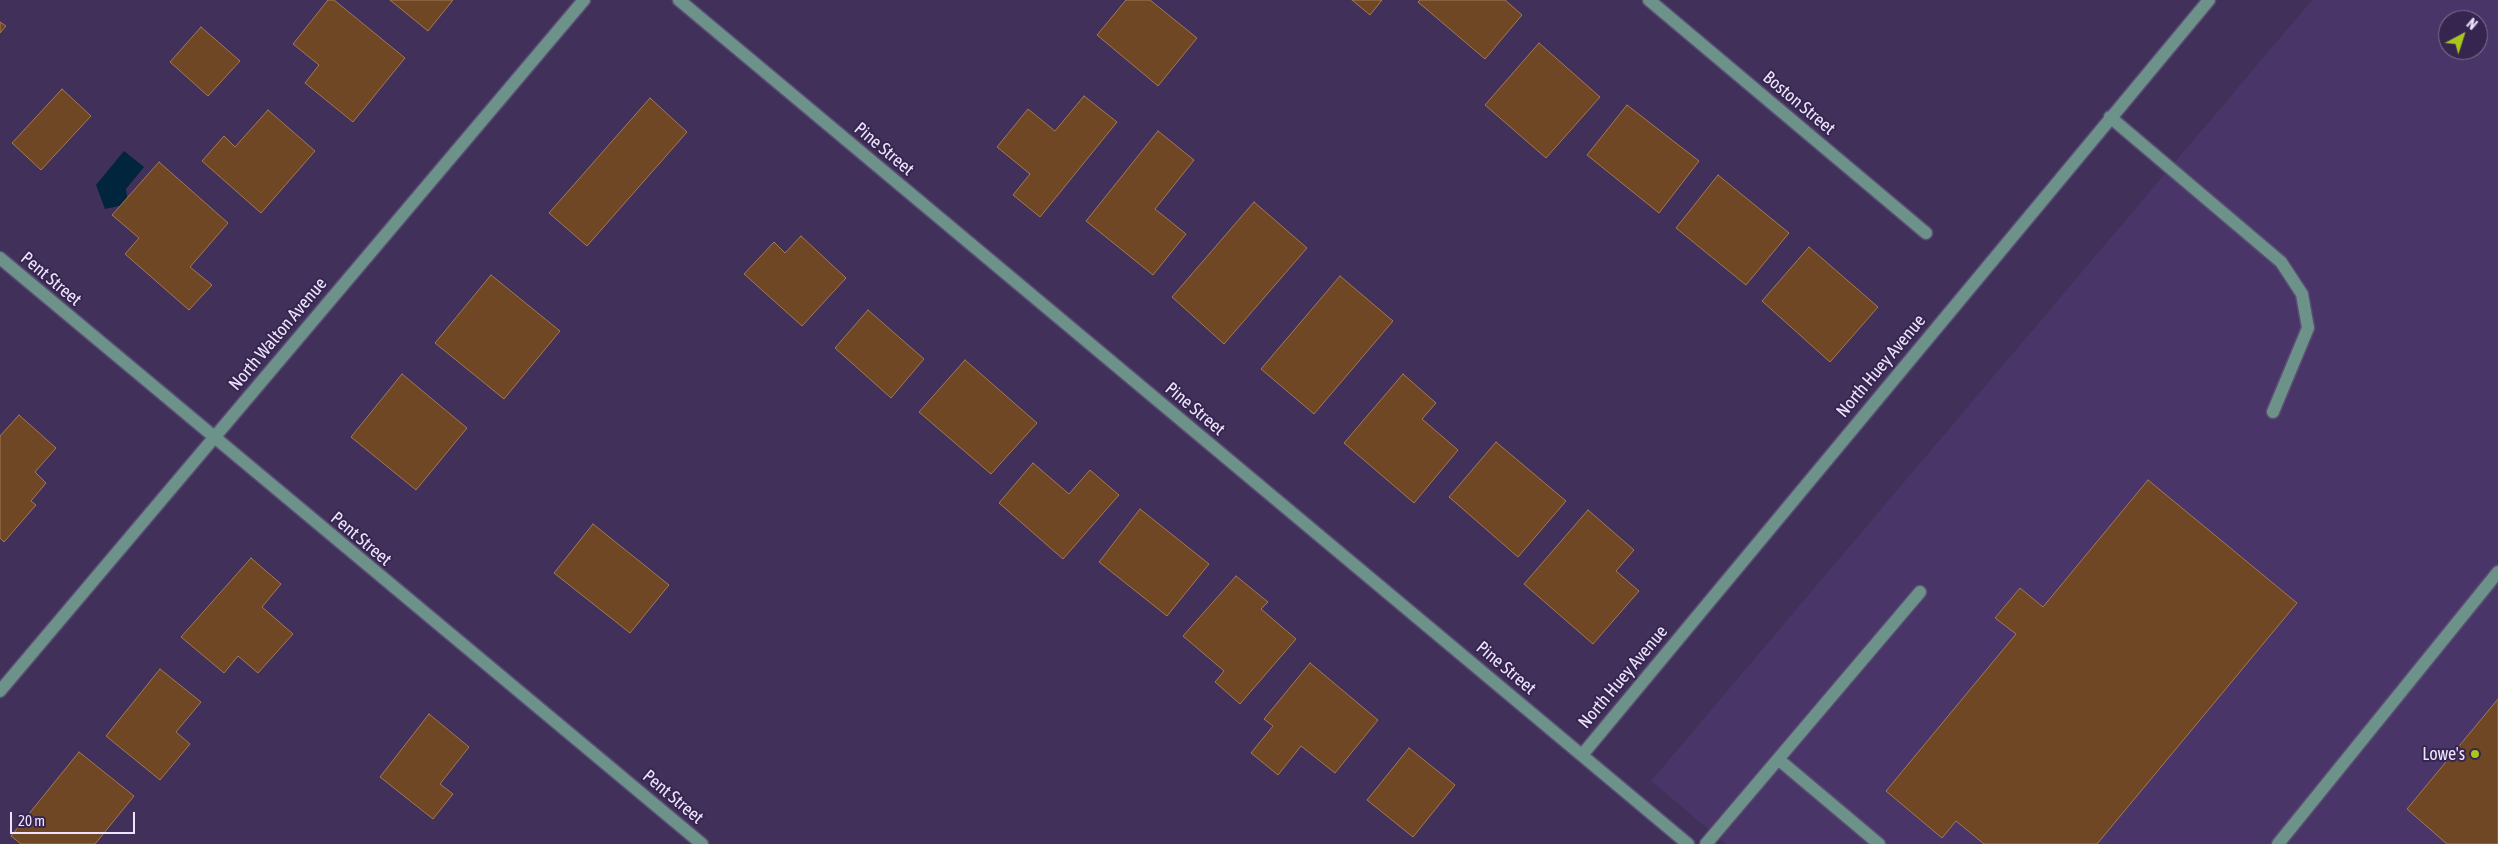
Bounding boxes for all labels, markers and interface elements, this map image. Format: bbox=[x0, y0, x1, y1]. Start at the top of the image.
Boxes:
north arrow bbox=[2438, 10, 2488, 60]
text: N bbox=[2464, 15, 2480, 33]
street label: Boston Street bbox=[1759, 67, 1839, 139]
street label: Pine Street bbox=[850, 118, 918, 180]
street label: Pent Street bbox=[16, 247, 86, 311]
street label: North Walton Avenue bbox=[224, 273, 332, 395]
street label: North Huey Avenue bbox=[1832, 310, 1930, 422]
street label: Pine Street bbox=[1161, 378, 1229, 440]
street label: Pent Street bbox=[326, 507, 396, 571]
street label: North Huey Avenue bbox=[1574, 621, 1672, 733]
street label: Pine Street bbox=[1472, 637, 1540, 699]
place label: Lowe's bbox=[2422, 743, 2465, 765]
marker: Lowe's bbox=[2469, 748, 2481, 760]
street label: Pent Street bbox=[638, 765, 708, 829]
scale bar bbox=[12, 802, 138, 834]
text: 20 m bbox=[18, 812, 45, 829]

